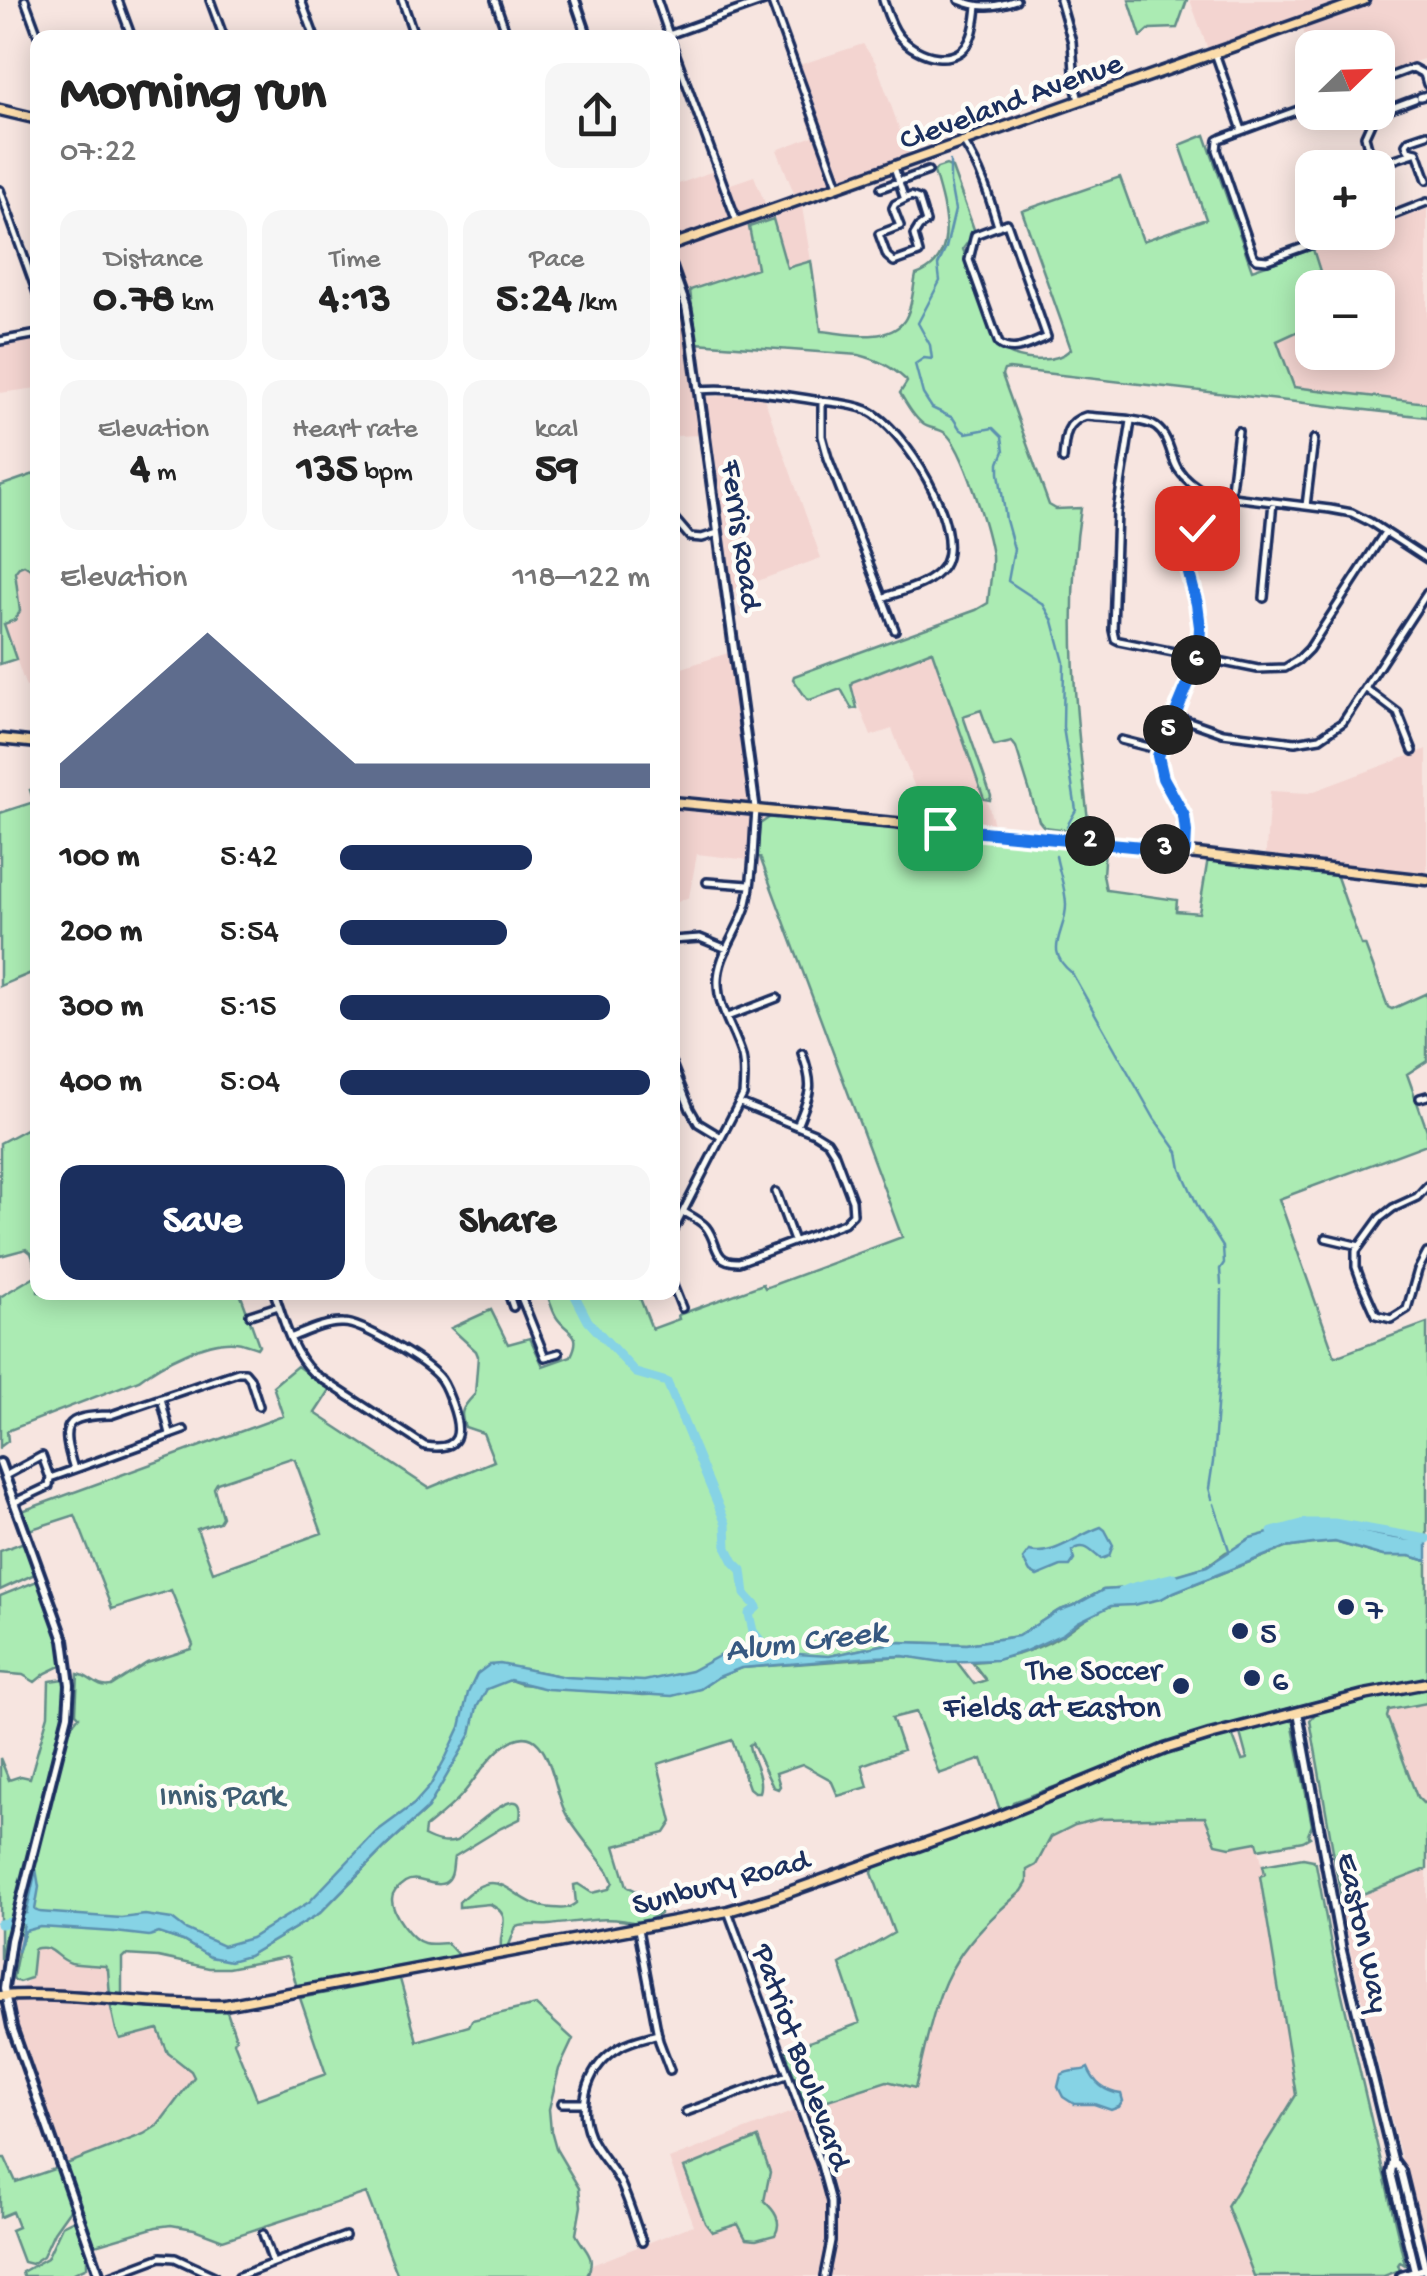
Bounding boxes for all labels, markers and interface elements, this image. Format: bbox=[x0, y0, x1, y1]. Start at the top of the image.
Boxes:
north arrow bbox=[1295, 30, 1395, 130]
map controls bbox=[1295, 30, 1395, 370]
street label: Cleveland Avenue bbox=[895, 46, 1129, 162]
button: share bbox=[545, 63, 650, 168]
text: Morning run bbox=[60, 64, 326, 128]
text: 07:22 bbox=[60, 134, 136, 172]
button: + bbox=[1295, 150, 1395, 250]
text: Distance bbox=[104, 244, 203, 277]
text: Time bbox=[329, 244, 381, 277]
text: Pace bbox=[529, 244, 584, 277]
button: − bbox=[1295, 270, 1395, 370]
text: 0.78 bbox=[93, 277, 175, 326]
text: 4:13 bbox=[319, 277, 391, 326]
text: 5:24 bbox=[496, 277, 572, 326]
text: km bbox=[175, 287, 214, 320]
text: /km bbox=[572, 287, 617, 320]
text: Elevation bbox=[98, 414, 209, 447]
text: Heart rate bbox=[292, 414, 418, 447]
text: kcal bbox=[535, 414, 579, 447]
text: 4 bbox=[130, 447, 150, 496]
text: 135 bbox=[297, 447, 358, 496]
text: 59 bbox=[535, 447, 578, 496]
text: m bbox=[150, 457, 177, 490]
text: bpm bbox=[358, 457, 413, 490]
street label: Ferris Road bbox=[710, 457, 769, 616]
pin bbox=[1155, 486, 1240, 571]
icon: check bbox=[1170, 501, 1225, 556]
text: Elevation bbox=[60, 560, 187, 598]
text: 118–122 m bbox=[512, 560, 650, 598]
pin: 6 bbox=[1171, 635, 1221, 685]
text: 6 bbox=[1189, 643, 1203, 676]
pin: 5 bbox=[1143, 705, 1193, 755]
text: 5 bbox=[1161, 713, 1175, 746]
pin bbox=[898, 786, 983, 871]
icon: arrive bbox=[913, 801, 968, 856]
pin: 2 bbox=[1065, 816, 1115, 866]
text: 2 bbox=[1083, 824, 1097, 857]
pin: 3 bbox=[1140, 824, 1190, 874]
text: 3 bbox=[1158, 832, 1172, 865]
text: 100 m bbox=[60, 839, 140, 877]
text: 5:42 bbox=[220, 839, 278, 877]
text: 200 m bbox=[60, 914, 142, 952]
text: 5:54 bbox=[220, 914, 279, 952]
text: 300 m bbox=[60, 989, 143, 1027]
text: 5:15 bbox=[220, 989, 277, 1027]
text: 400 m bbox=[60, 1064, 142, 1102]
text: 5:04 bbox=[220, 1064, 280, 1102]
button: Save bbox=[60, 1165, 345, 1280]
button: Share bbox=[365, 1165, 650, 1280]
place label: 7 bbox=[1365, 1593, 1384, 1631]
marker: 7 bbox=[1335, 1596, 1357, 1618]
water label: Alum Creek bbox=[723, 1613, 891, 1674]
place label: 5 bbox=[1260, 1617, 1277, 1655]
marker: 5 bbox=[1229, 1620, 1251, 1642]
place label: The Soccer Fields at Easton bbox=[942, 1654, 1164, 1729]
place label: 6 bbox=[1272, 1664, 1289, 1702]
marker: 6 bbox=[1241, 1667, 1263, 1689]
marker: The Soccer Fields at Easton bbox=[1170, 1675, 1192, 1697]
park label: Innis Park bbox=[159, 1779, 287, 1817]
street label: Sunbury Road bbox=[629, 1842, 816, 1927]
street label: Easton Way bbox=[1326, 1850, 1397, 2017]
street label: Patriot Boulevard bbox=[740, 1939, 859, 2178]

